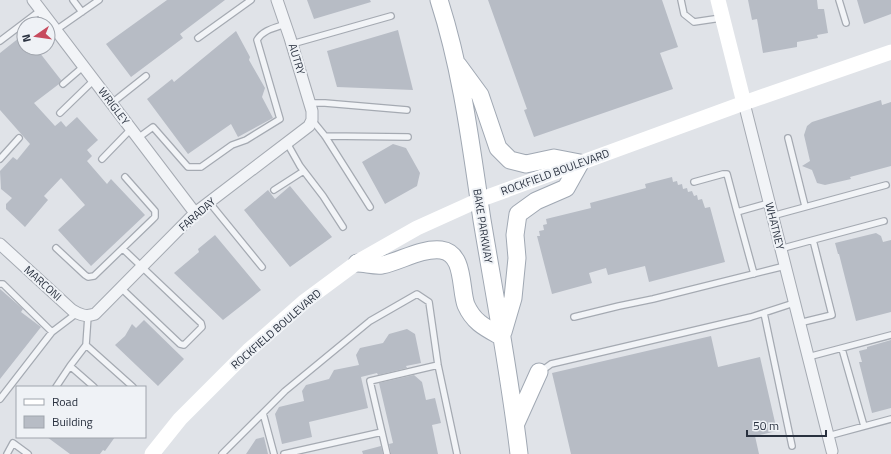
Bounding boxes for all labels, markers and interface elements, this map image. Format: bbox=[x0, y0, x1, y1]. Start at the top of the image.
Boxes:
north arrow bbox=[16, 16, 56, 56]
text: N bbox=[18, 33, 35, 44]
street label: AUTRY bbox=[285, 41, 309, 77]
street label: WRIGLEY bbox=[95, 84, 133, 128]
street label: ROCKFIELD BOULEVARD bbox=[498, 145, 612, 199]
street label: BAKE PARKWAY bbox=[469, 188, 497, 264]
street label: FARADAY bbox=[175, 193, 219, 235]
street label: WHATNEY bbox=[761, 201, 789, 252]
street label: MARCONI bbox=[21, 262, 65, 304]
street label: ROCKFIELD BOULEVARD bbox=[227, 285, 325, 373]
legend bbox=[16, 386, 146, 438]
text: Road bbox=[52, 392, 78, 411]
text: Building bbox=[52, 412, 93, 431]
scale bar bbox=[747, 412, 826, 438]
text: 50 m bbox=[753, 416, 779, 435]

